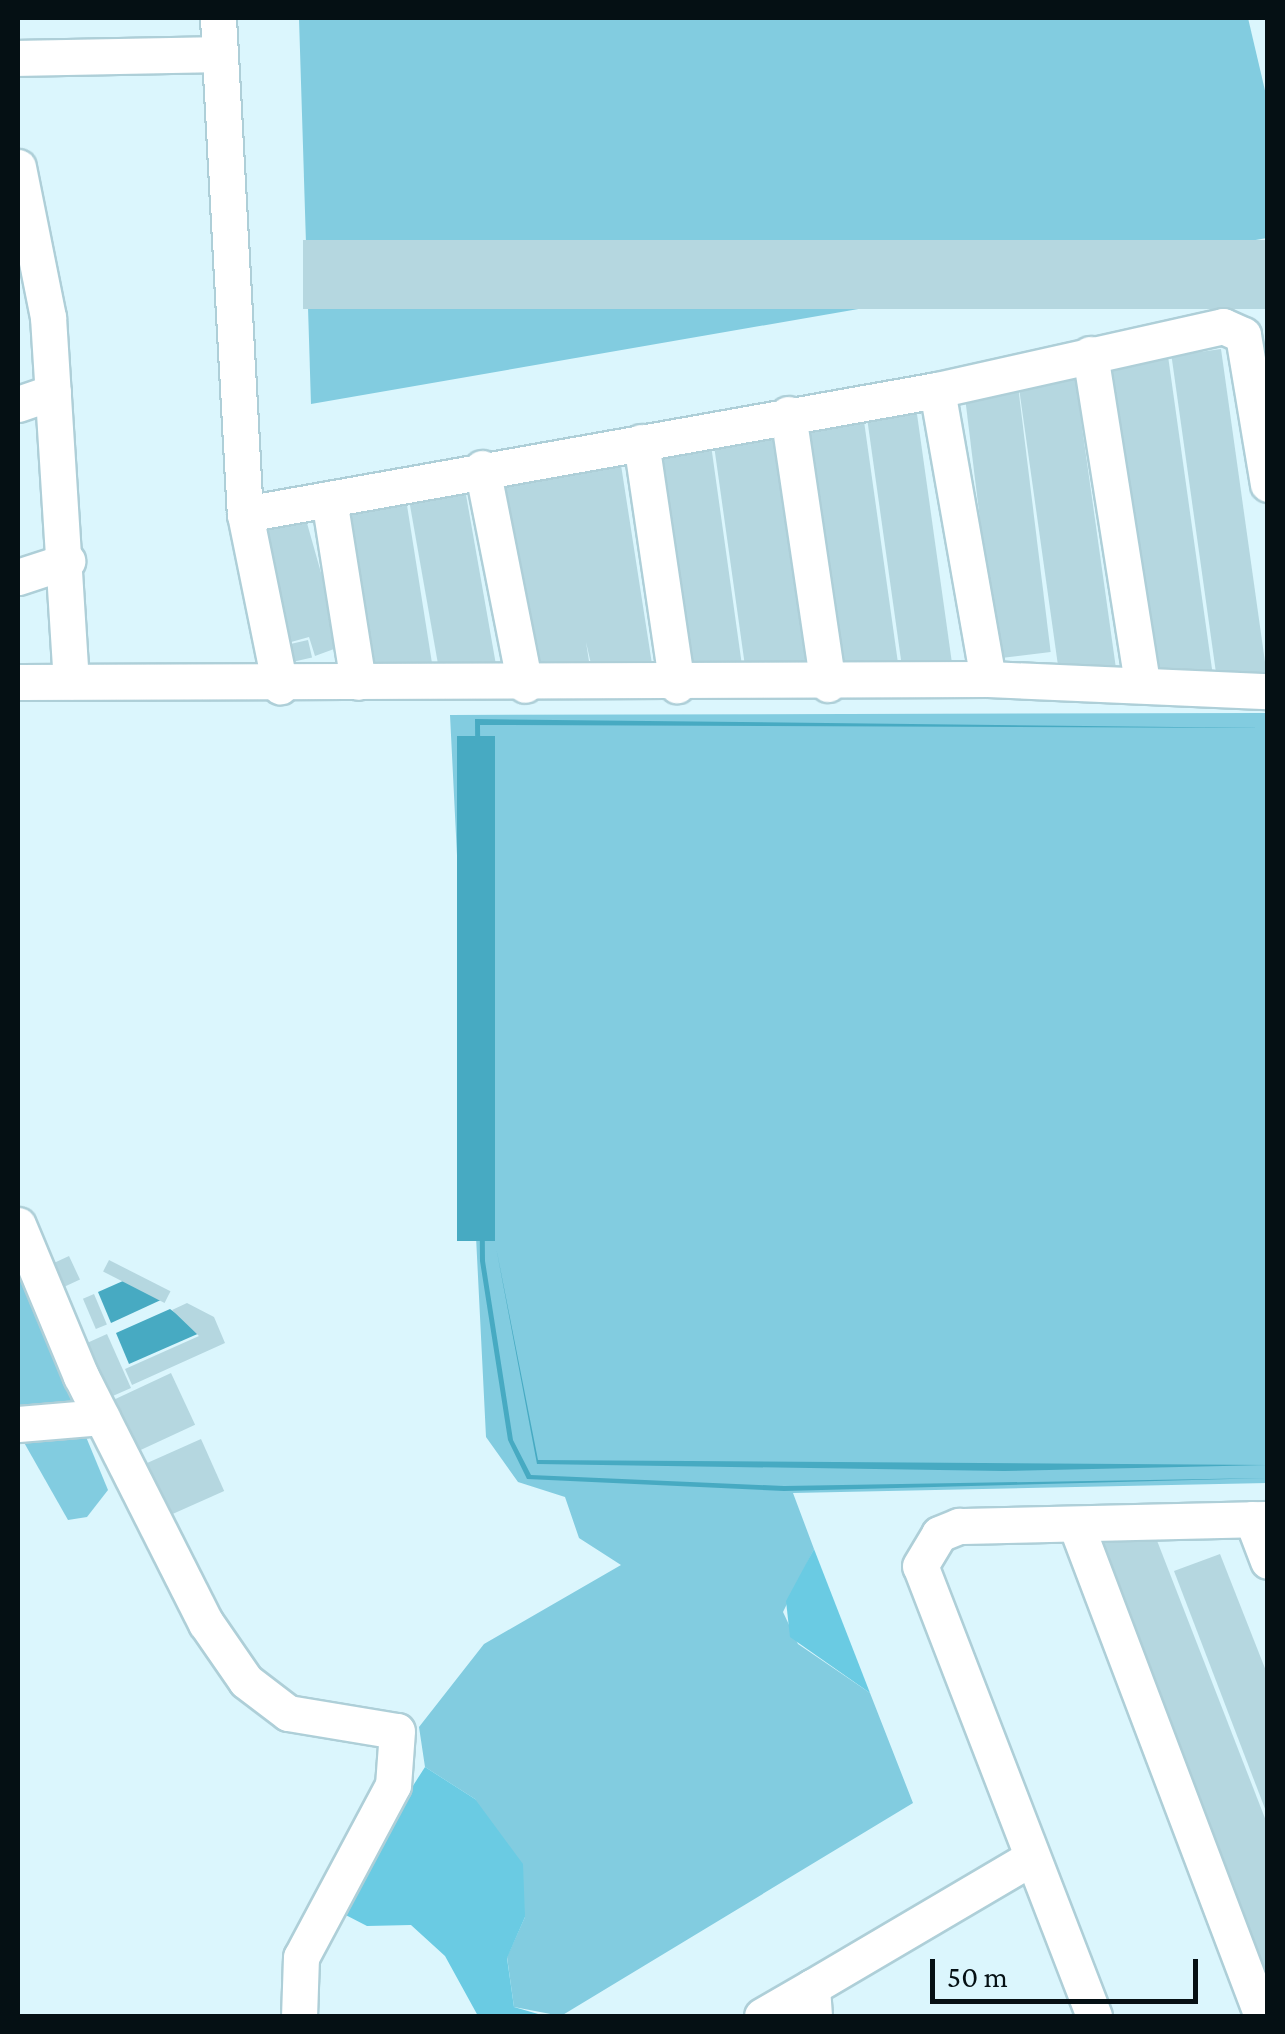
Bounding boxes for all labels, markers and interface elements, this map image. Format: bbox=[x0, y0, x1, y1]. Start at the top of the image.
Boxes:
scale bar bbox=[935, 1939, 1202, 2001]
text: 50 m bbox=[947, 1960, 1008, 1993]

